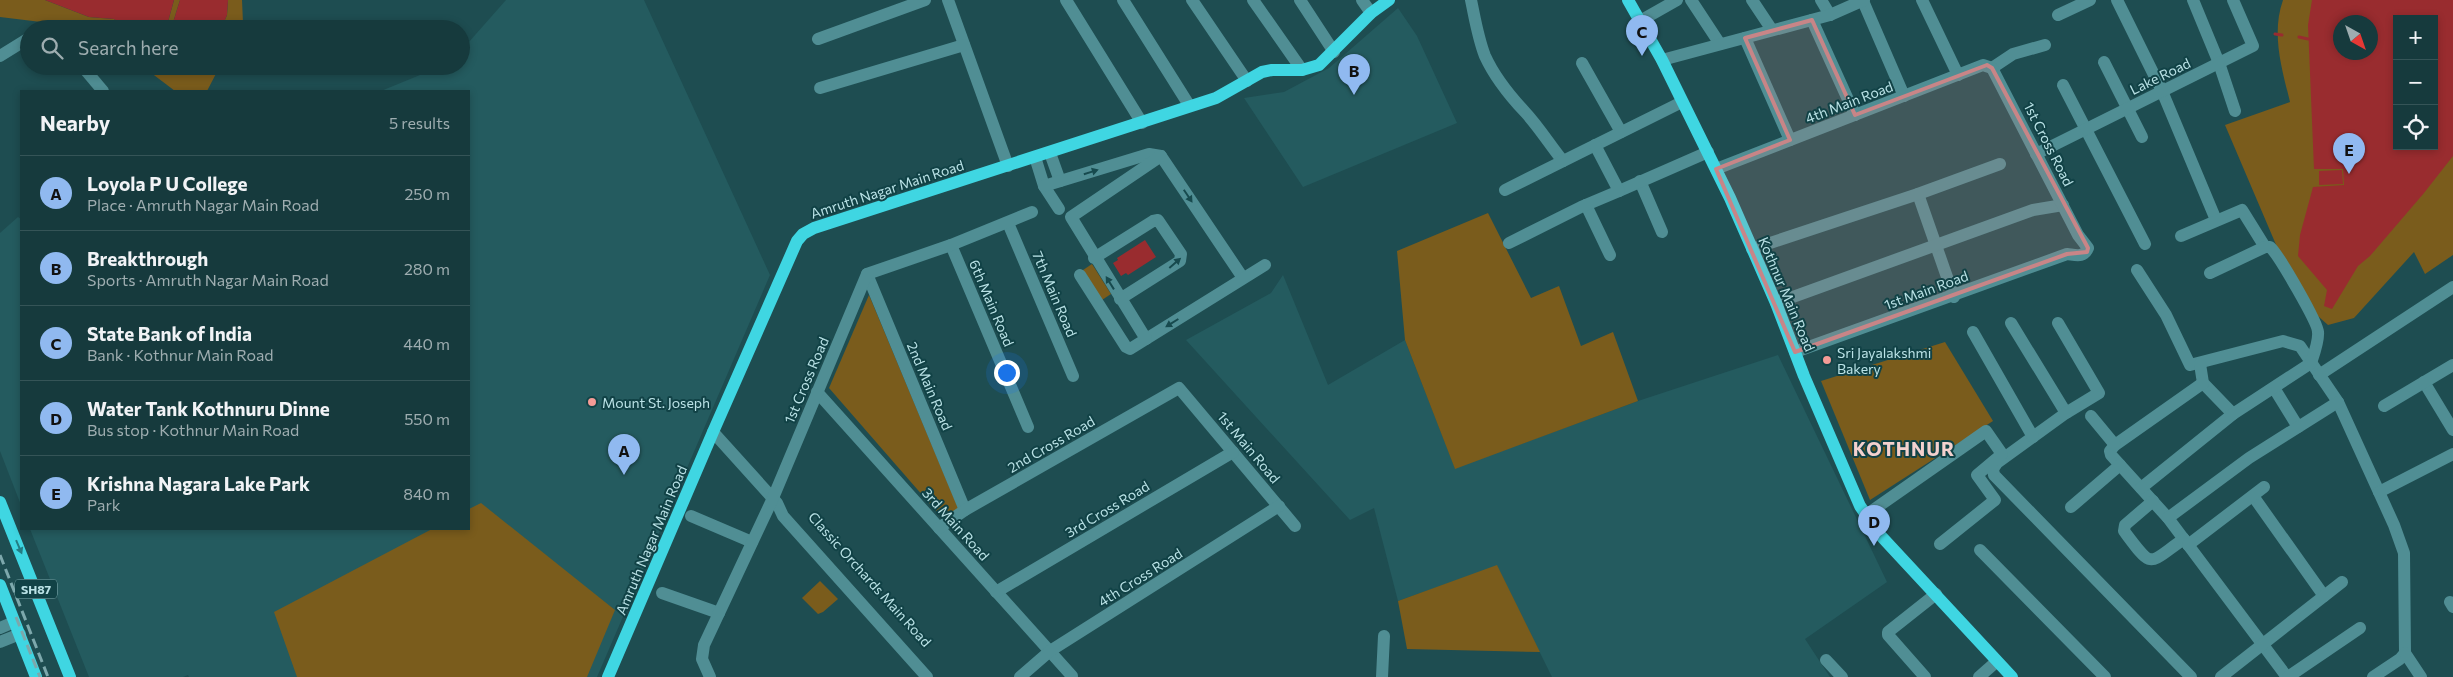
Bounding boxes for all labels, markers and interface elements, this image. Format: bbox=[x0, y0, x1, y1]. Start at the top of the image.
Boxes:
pin: C bbox=[1626, 15, 1658, 56]
north arrow bbox=[2333, 15, 2378, 60]
map controls bbox=[2393, 15, 2438, 150]
button: + bbox=[2393, 15, 2438, 60]
search box bbox=[20, 20, 470, 75]
icon: search bbox=[38, 34, 66, 62]
text: Search here bbox=[78, 36, 178, 59]
pin: B bbox=[1338, 54, 1370, 95]
street label: Lake Road bbox=[2127, 54, 2193, 98]
button: − bbox=[2393, 60, 2438, 105]
street label: 4th Main Road bbox=[1803, 78, 1895, 126]
street label: 1st Cross Road bbox=[2021, 99, 2077, 189]
button: locate bbox=[2393, 105, 2438, 150]
text: Nearby bbox=[40, 110, 110, 135]
text: 5 results bbox=[389, 113, 450, 132]
pin: E bbox=[2333, 133, 2365, 174]
street label: Amruth Nagar Main Road bbox=[808, 156, 966, 222]
one-way arrow bbox=[1084, 167, 1099, 175]
text: Loyola P U College bbox=[87, 172, 248, 195]
text: A bbox=[50, 184, 62, 203]
text: 250 m bbox=[404, 184, 450, 203]
one-way arrow bbox=[1184, 190, 1193, 203]
text: Place · Amruth Nagar Main Road bbox=[87, 195, 319, 214]
street label: Kothnur Main Road bbox=[1755, 234, 1819, 354]
text: Breakthrough bbox=[87, 247, 208, 270]
street label: 7th Main Road bbox=[1029, 249, 1081, 339]
street label: 6th Main Road bbox=[966, 257, 1018, 349]
one-way arrow bbox=[1169, 257, 1182, 268]
text: B bbox=[51, 259, 61, 278]
text: 280 m bbox=[404, 259, 450, 278]
street label: 1st Main Road bbox=[1882, 267, 1970, 313]
text: Sports · Amruth Nagar Main Road bbox=[87, 270, 329, 289]
one-way arrow bbox=[1106, 277, 1115, 290]
one-way arrow bbox=[1166, 318, 1179, 327]
text: State Bank of India bbox=[87, 322, 252, 345]
text: C bbox=[51, 334, 61, 353]
text: 440 m bbox=[403, 334, 450, 353]
street label: 1st Cross Road bbox=[780, 334, 832, 426]
street label: 2nd Main Road bbox=[904, 339, 956, 433]
place label: Sri Jayalakshmi Bakery bbox=[1837, 344, 1931, 377]
text: Bank · Kothnur Main Road bbox=[87, 345, 274, 364]
marker: Sri Jayalakshmi Bakery bbox=[1821, 354, 1833, 366]
your location bbox=[994, 360, 1020, 386]
place label: Mount St. Joseph bbox=[602, 394, 710, 411]
marker: Mount St. Joseph bbox=[586, 396, 598, 408]
text: Water Tank Kothnuru Dinne bbox=[87, 397, 330, 420]
street label: 1st Main Road bbox=[1214, 408, 1284, 486]
text: D bbox=[50, 409, 62, 428]
text: 550 m bbox=[404, 409, 450, 428]
street label: 2nd Cross Road bbox=[1004, 412, 1098, 476]
text: Bus stop · Kothnur Main Road bbox=[87, 420, 299, 439]
pin: A bbox=[608, 434, 640, 475]
district label: KOTHNUR bbox=[1853, 437, 1955, 460]
street label: Amruth Nagar Main Road bbox=[612, 463, 690, 617]
text: Krishna Nagara Lake Park bbox=[87, 472, 310, 495]
street label: 3rd Cross Road bbox=[1062, 477, 1152, 541]
text: E bbox=[51, 484, 61, 503]
text: 840 m bbox=[403, 484, 450, 503]
street label: 3rd Main Road bbox=[919, 484, 993, 564]
text: Park bbox=[87, 495, 120, 514]
pin: D bbox=[1858, 505, 1890, 546]
street label: Classic Orchards Main Road bbox=[805, 508, 935, 650]
one-way arrow bbox=[15, 540, 23, 554]
street label: 4th Cross Road bbox=[1095, 544, 1185, 610]
road number: SH87 bbox=[15, 580, 57, 598]

